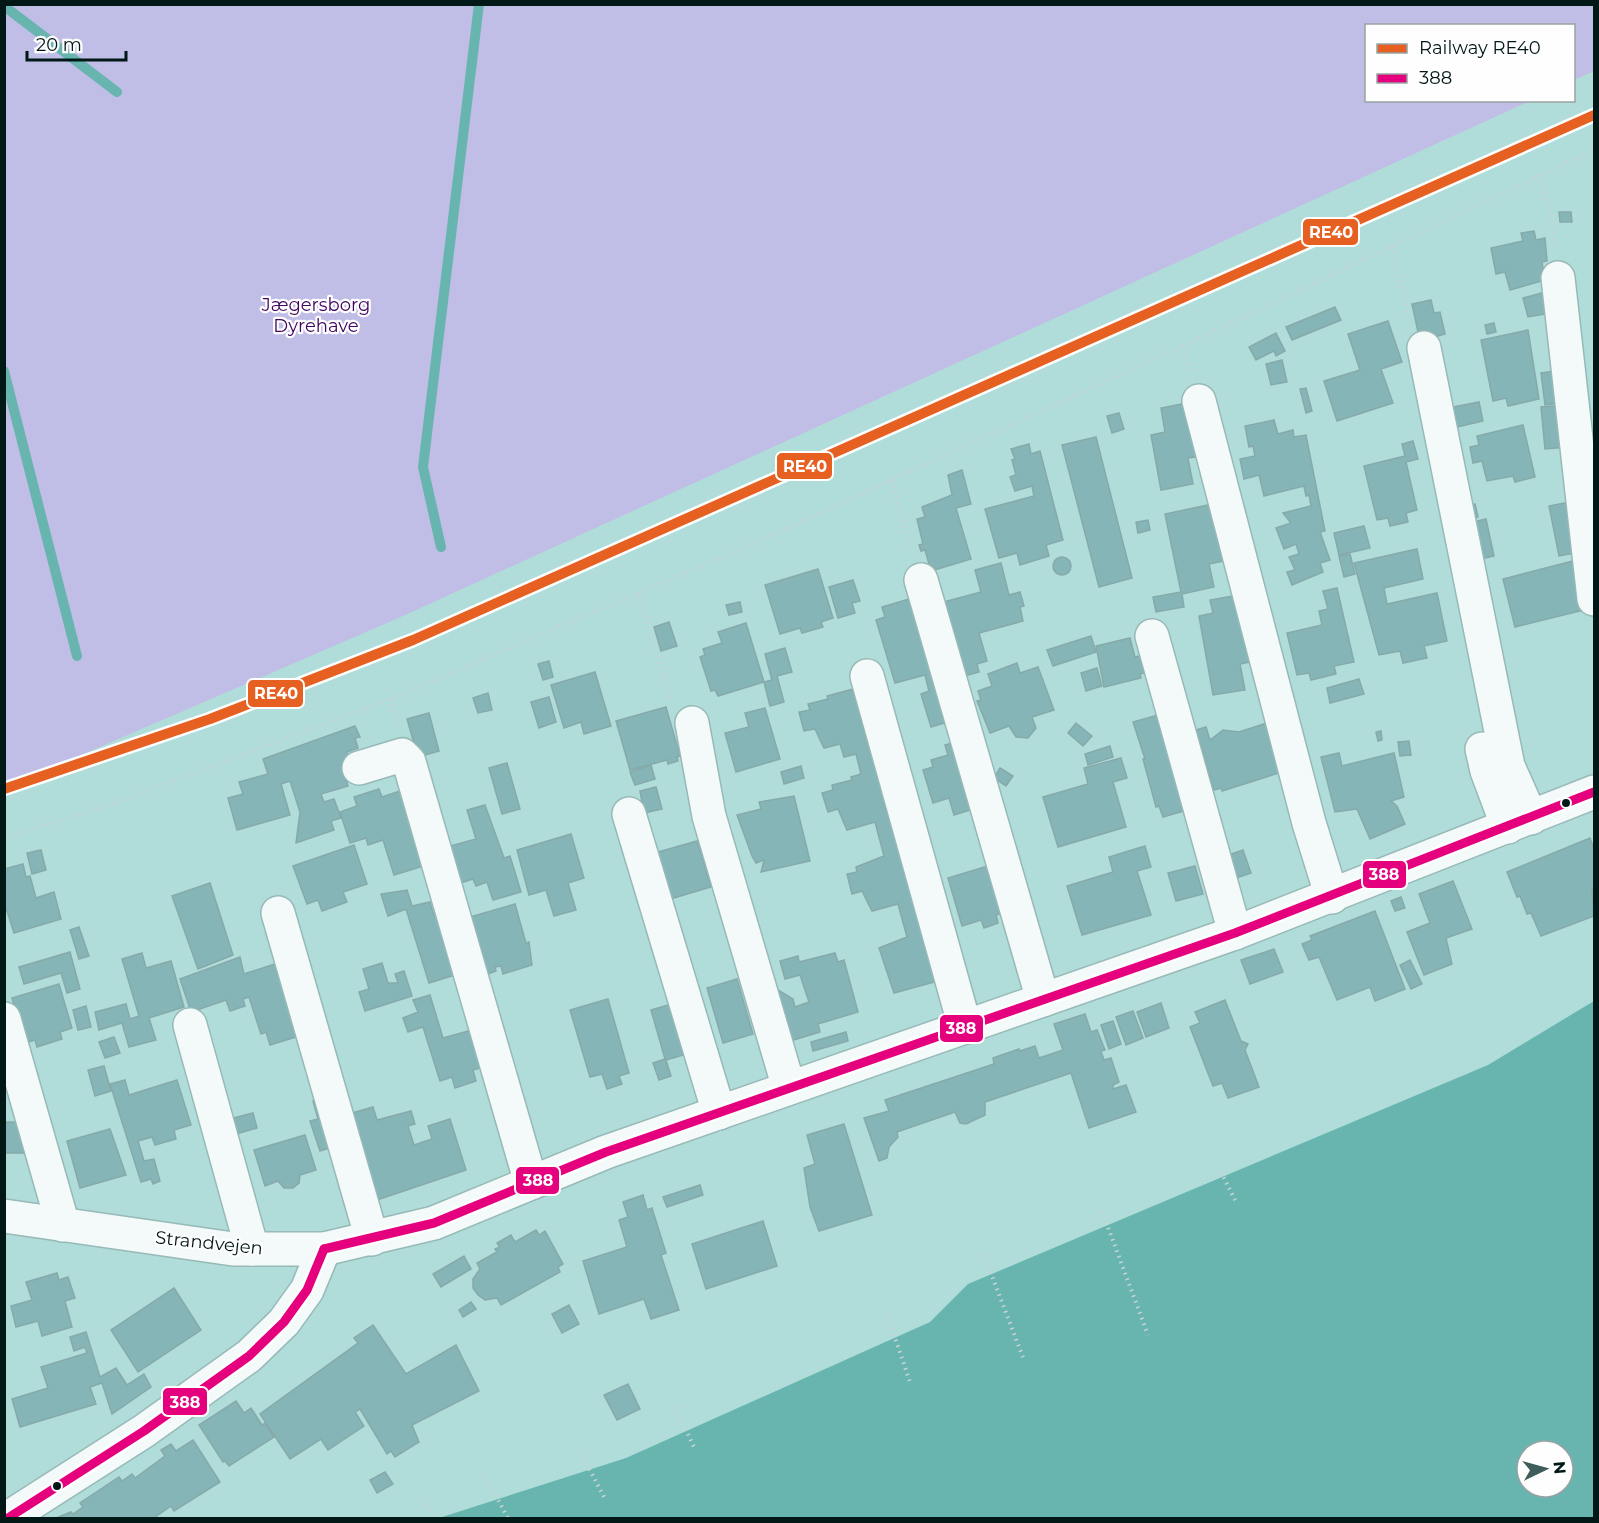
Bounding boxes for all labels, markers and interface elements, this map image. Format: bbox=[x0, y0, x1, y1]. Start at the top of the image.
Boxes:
scale bar bbox=[27, 24, 126, 62]
legend bbox=[1365, 24, 1575, 102]
text: 20 m bbox=[36, 34, 82, 56]
text: Railway RE40 bbox=[1419, 37, 1541, 59]
text: 388 bbox=[1419, 67, 1452, 89]
line badge: RE40 bbox=[1302, 218, 1359, 246]
text: RE40 bbox=[1309, 223, 1353, 242]
park label: Jægersborg Dyrehave bbox=[261, 294, 370, 337]
line badge: RE40 bbox=[776, 452, 833, 480]
text: RE40 bbox=[783, 457, 827, 476]
line badge: RE40 bbox=[247, 679, 304, 708]
text: RE40 bbox=[254, 684, 298, 703]
unlabelled marker bbox=[1560, 797, 1572, 809]
line badge: 388 bbox=[1362, 860, 1407, 889]
text: 388 bbox=[1368, 865, 1399, 884]
line badge: 388 bbox=[939, 1014, 984, 1043]
text: 388 bbox=[945, 1019, 976, 1038]
line badge: 388 bbox=[515, 1166, 560, 1195]
text: 388 bbox=[522, 1171, 553, 1190]
street label: Strandvejen bbox=[154, 1226, 264, 1260]
line badge: 388 bbox=[162, 1387, 208, 1416]
text: 388 bbox=[169, 1393, 200, 1412]
north arrow bbox=[1515, 1439, 1575, 1499]
text: N bbox=[1549, 1460, 1569, 1475]
unlabelled marker bbox=[51, 1480, 63, 1492]

